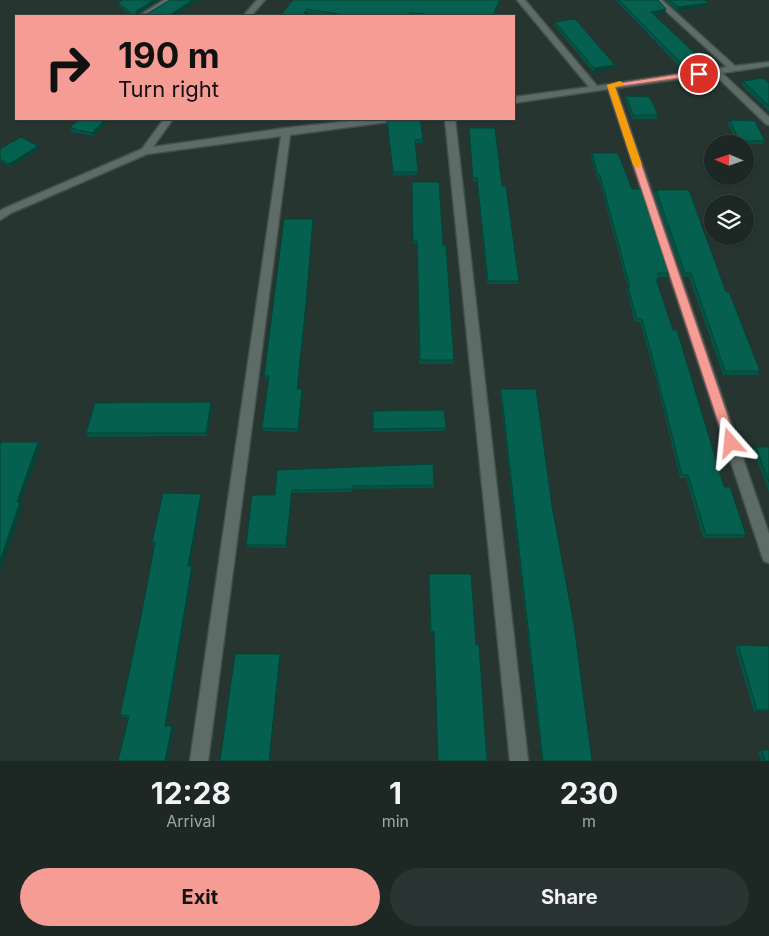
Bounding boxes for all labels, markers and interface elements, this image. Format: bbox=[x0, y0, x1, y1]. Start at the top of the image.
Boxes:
text: 190 m bbox=[118, 34, 220, 76]
icon: right bbox=[35, 35, 100, 100]
pin bbox=[678, 53, 720, 95]
icon: arrive bbox=[685, 60, 713, 88]
text: Turn right bbox=[118, 76, 219, 102]
north arrow bbox=[704, 135, 754, 185]
map controls bbox=[704, 135, 754, 245]
button: layers bbox=[704, 195, 754, 245]
position arrow bbox=[704, 416, 756, 468]
text: 12:28 bbox=[151, 775, 231, 811]
text: 1 bbox=[389, 775, 402, 811]
text: 230 bbox=[560, 775, 618, 811]
text: Arrival bbox=[166, 811, 215, 831]
text: min bbox=[382, 811, 409, 831]
text: m bbox=[582, 811, 596, 831]
button: Exit bbox=[20, 868, 380, 926]
button: Share bbox=[390, 868, 749, 926]

